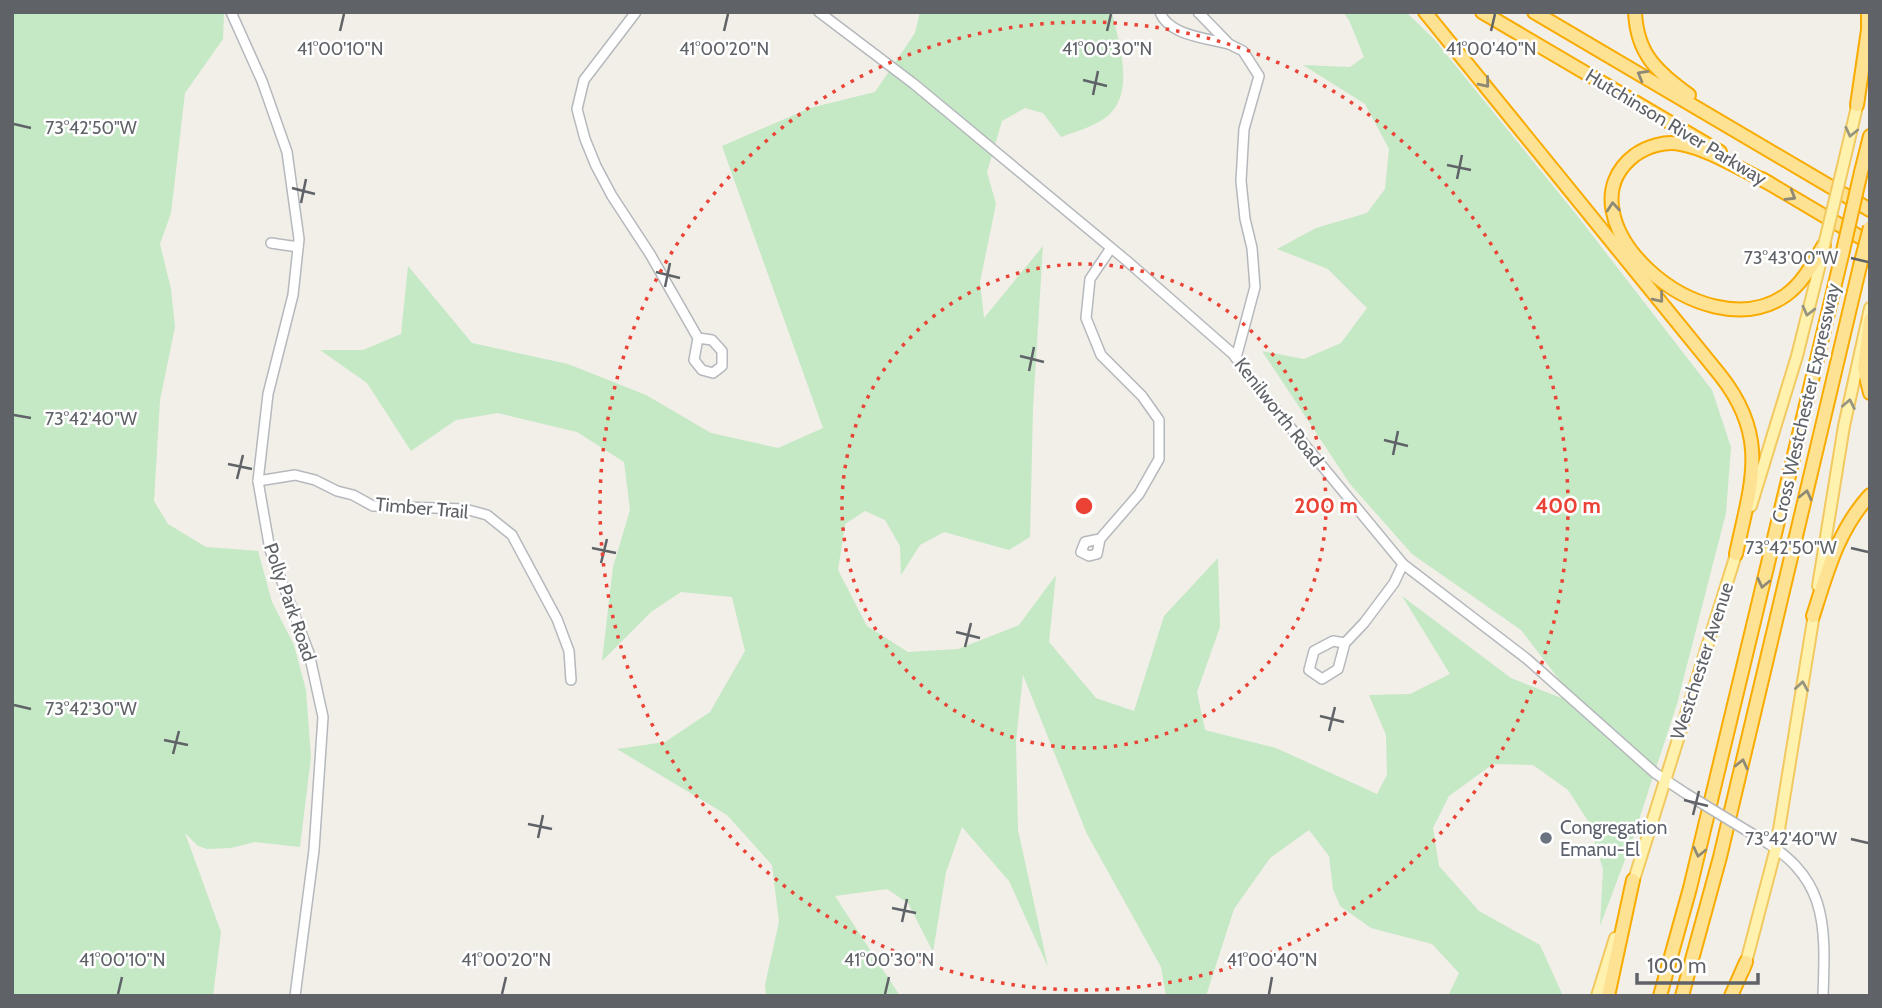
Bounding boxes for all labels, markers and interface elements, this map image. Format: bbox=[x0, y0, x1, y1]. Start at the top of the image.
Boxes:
text: 41°00'10"N bbox=[297, 38, 383, 60]
text: 41°00'20"N bbox=[679, 38, 769, 60]
text: 41°00'30"N bbox=[1062, 38, 1152, 60]
text: 41°00'40"N bbox=[1446, 38, 1536, 60]
street label: Hutchinson River Parkway bbox=[1581, 64, 1771, 190]
one-way arrow bbox=[1636, 70, 1649, 83]
one-way arrow bbox=[1477, 75, 1489, 88]
text: 73°42'50"W bbox=[45, 117, 137, 139]
one-way arrow bbox=[1845, 126, 1859, 138]
one-way arrow bbox=[1783, 188, 1796, 201]
one-way arrow bbox=[1606, 201, 1621, 212]
text: 73°43'00"W bbox=[1744, 247, 1838, 269]
street label: Cross Westchester Expressway bbox=[1767, 281, 1845, 525]
one-way arrow bbox=[1650, 291, 1663, 303]
one-way arrow bbox=[1802, 305, 1816, 317]
street label: Kenilworth Road bbox=[1230, 353, 1328, 471]
one-way arrow bbox=[1840, 398, 1855, 410]
text: 73°42'40"W bbox=[45, 408, 137, 430]
one-way arrow bbox=[1798, 489, 1812, 501]
street label: Timber Trail bbox=[375, 492, 470, 524]
text: 200 m bbox=[1294, 493, 1358, 518]
text: 400 m bbox=[1535, 493, 1601, 518]
centre of rings bbox=[1072, 494, 1096, 518]
text: 73°42'50"W bbox=[1745, 537, 1837, 559]
street label: Polly Park Road bbox=[259, 540, 321, 664]
one-way arrow bbox=[1757, 577, 1771, 589]
street label: Westchester Avenue bbox=[1666, 579, 1738, 743]
one-way arrow bbox=[1794, 680, 1809, 691]
text: 73°42'30"W bbox=[45, 698, 137, 720]
one-way arrow bbox=[1734, 758, 1748, 770]
place label: Congregation Emanu-El bbox=[1560, 816, 1667, 861]
text: 73°42'40"W bbox=[1745, 828, 1837, 850]
marker: Congregation Emanu-El bbox=[1538, 830, 1554, 846]
one-way arrow bbox=[1693, 846, 1707, 858]
scale bar bbox=[1637, 942, 1758, 986]
text: 41°00'10"N bbox=[79, 949, 165, 971]
text: 41°00'20"N bbox=[461, 949, 551, 971]
text: 41°00'30"N bbox=[844, 949, 934, 971]
text: 41°00'40"N bbox=[1227, 949, 1317, 971]
text: 100 m bbox=[1647, 953, 1706, 978]

